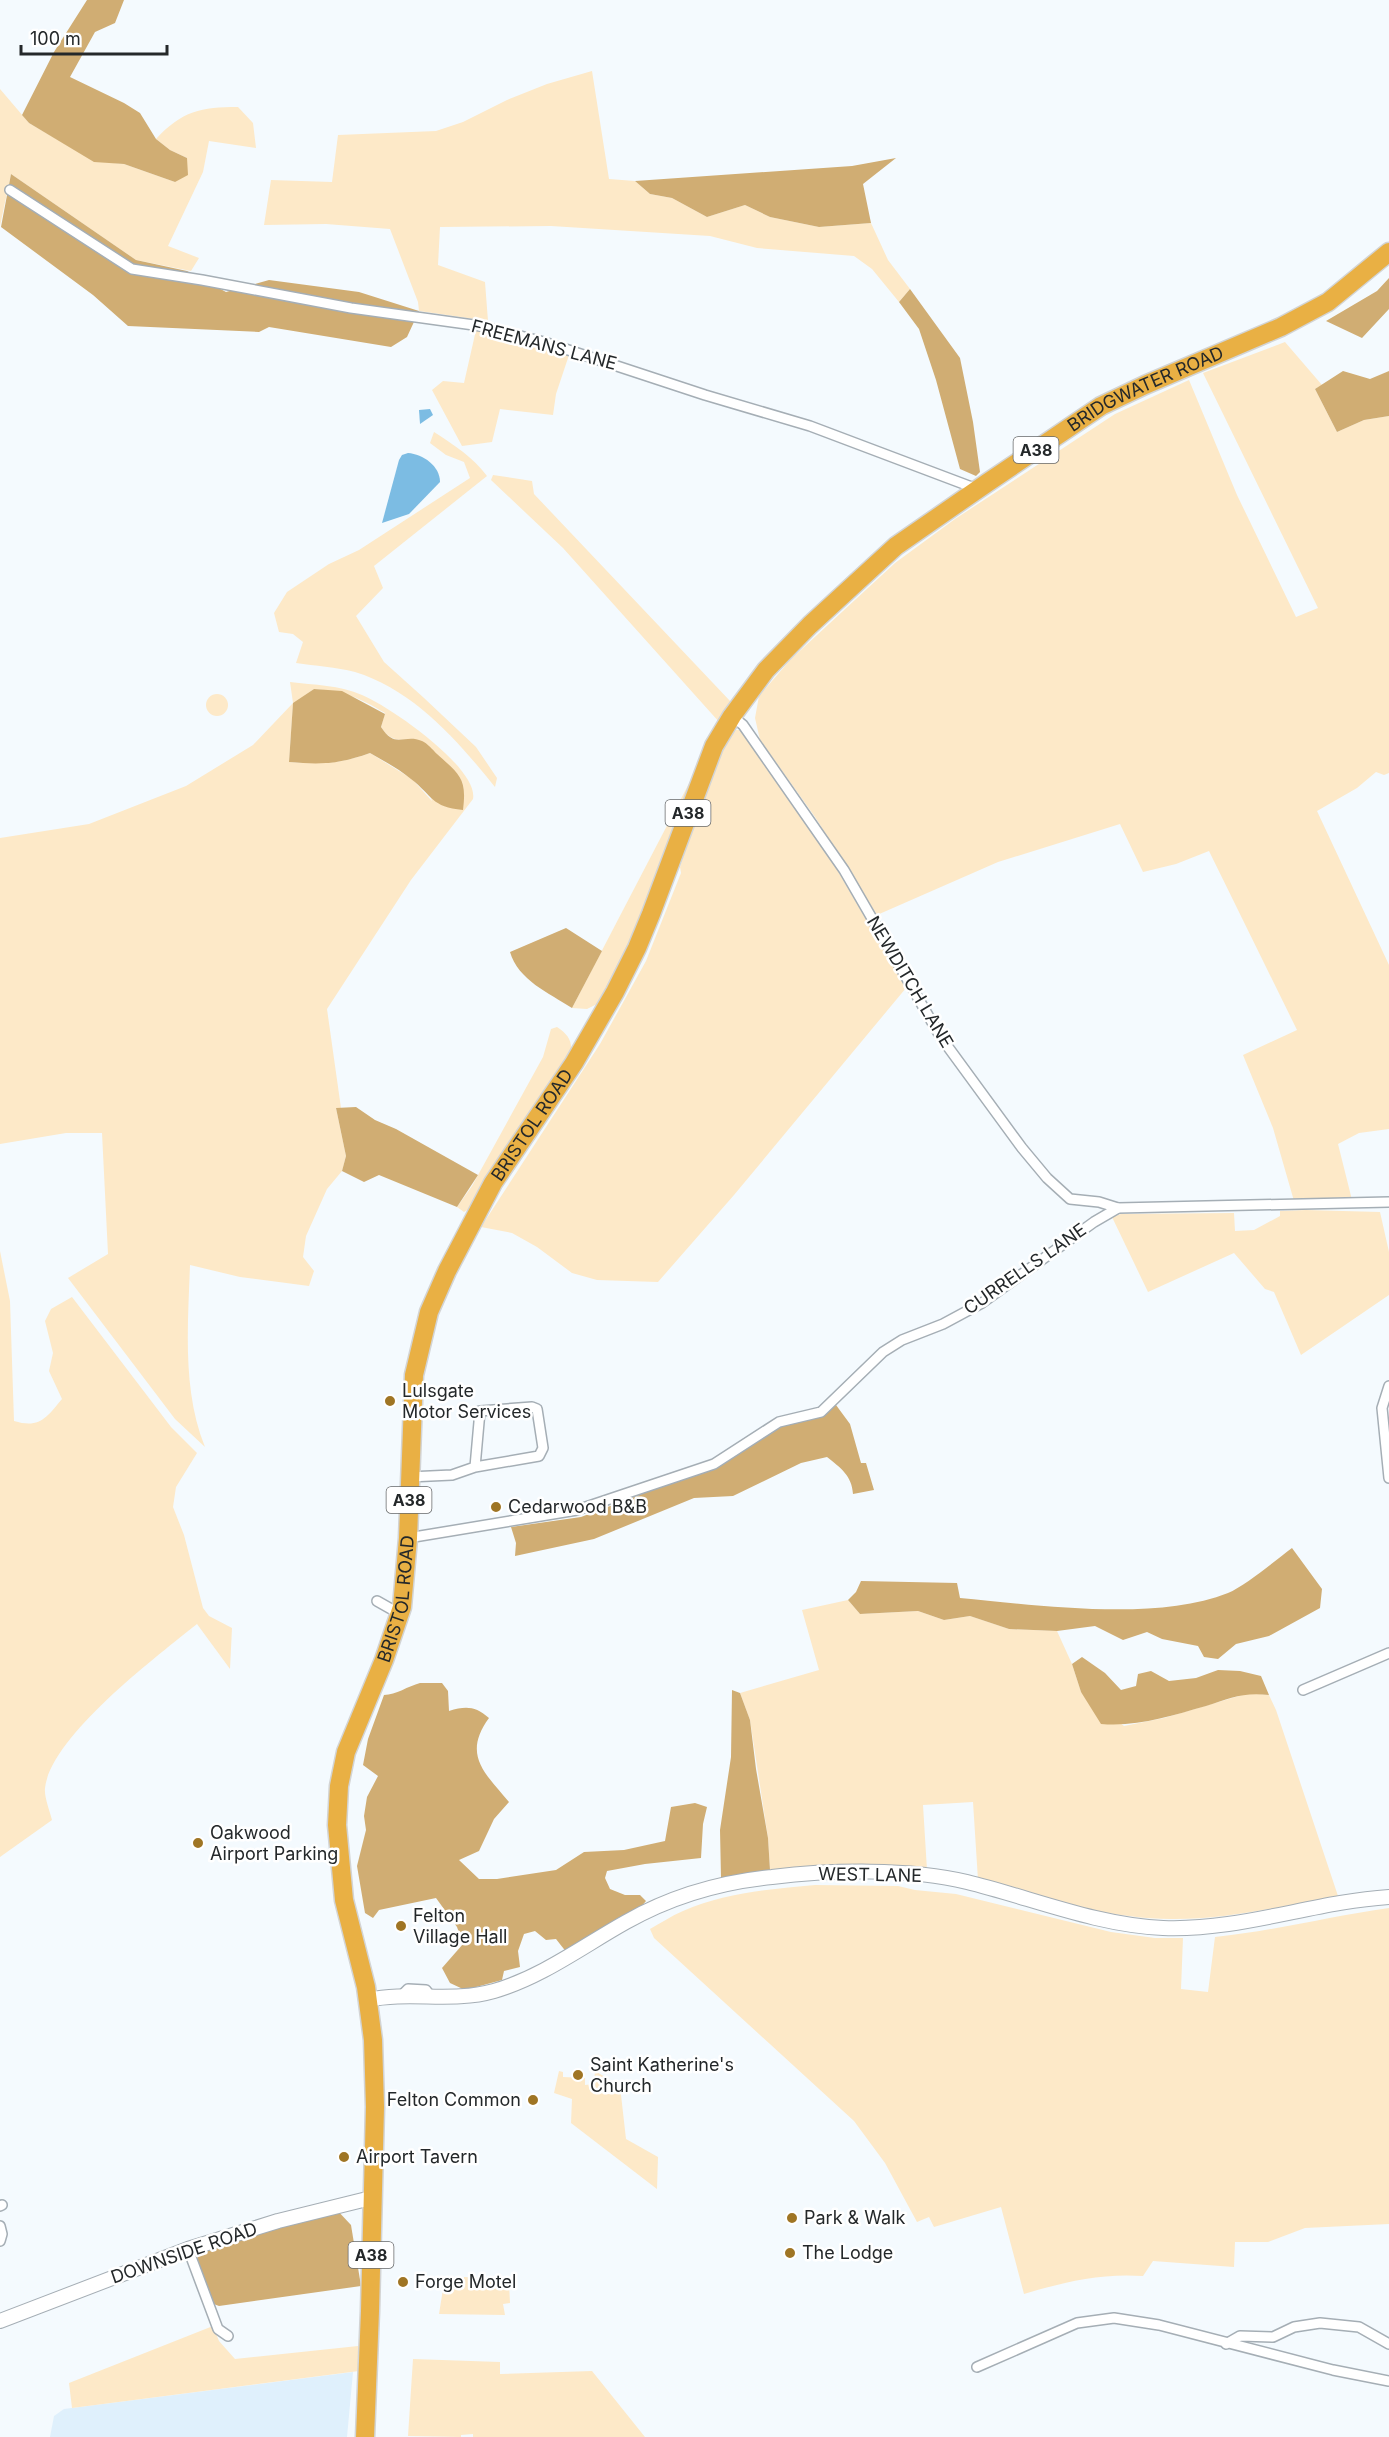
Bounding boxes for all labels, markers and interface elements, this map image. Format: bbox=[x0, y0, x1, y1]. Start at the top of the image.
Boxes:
scale bar bbox=[21, 18, 166, 56]
text: 100 m bbox=[30, 28, 81, 49]
street label: FREEMANS LANE bbox=[469, 315, 619, 374]
street label: BRIDGWATER ROAD bbox=[1063, 342, 1227, 436]
road number: A38 bbox=[1014, 437, 1058, 463]
road number: A38 bbox=[666, 800, 710, 826]
street label: NEWDITCH LANE bbox=[863, 912, 958, 1051]
street label: BRISTOL ROAD bbox=[487, 1065, 577, 1185]
street label: CURRELLS LANE bbox=[960, 1219, 1090, 1319]
place label: Lulsgate Motor Services bbox=[402, 1380, 531, 1422]
marker: Lulsgate Motor Services bbox=[383, 1394, 397, 1408]
road number: A38 bbox=[386, 1487, 432, 1513]
place label: Cedarwood B&B bbox=[508, 1496, 647, 1517]
marker: Cedarwood B&B bbox=[489, 1500, 503, 1514]
street label: BRISTOL ROAD bbox=[373, 1534, 418, 1665]
place label: Oakwood Airport Parking bbox=[210, 1822, 338, 1864]
marker: Oakwood Airport Parking bbox=[191, 1836, 205, 1850]
street label: WEST LANE bbox=[818, 1863, 922, 1886]
place label: Felton Village Hall bbox=[413, 1905, 507, 1947]
marker: Felton Village Hall bbox=[394, 1919, 408, 1933]
place label: Saint Katherine's Church bbox=[590, 2054, 734, 2096]
marker: Saint Katherine's Church bbox=[571, 2068, 585, 2082]
place label: Felton Common bbox=[387, 2089, 521, 2110]
marker: Felton Common bbox=[526, 2093, 540, 2107]
place label: Airport Tavern bbox=[356, 2146, 478, 2167]
marker: Airport Tavern bbox=[337, 2150, 351, 2164]
place label: Park & Walk bbox=[804, 2207, 906, 2228]
marker: Park & Walk bbox=[785, 2211, 799, 2225]
street label: DOWNSIDE ROAD bbox=[108, 2218, 260, 2287]
road number: A38 bbox=[348, 2242, 394, 2268]
place label: The Lodge bbox=[802, 2242, 893, 2263]
marker: The Lodge bbox=[783, 2246, 797, 2260]
place label: Forge Motel bbox=[415, 2271, 516, 2292]
marker: Forge Motel bbox=[396, 2275, 410, 2289]

